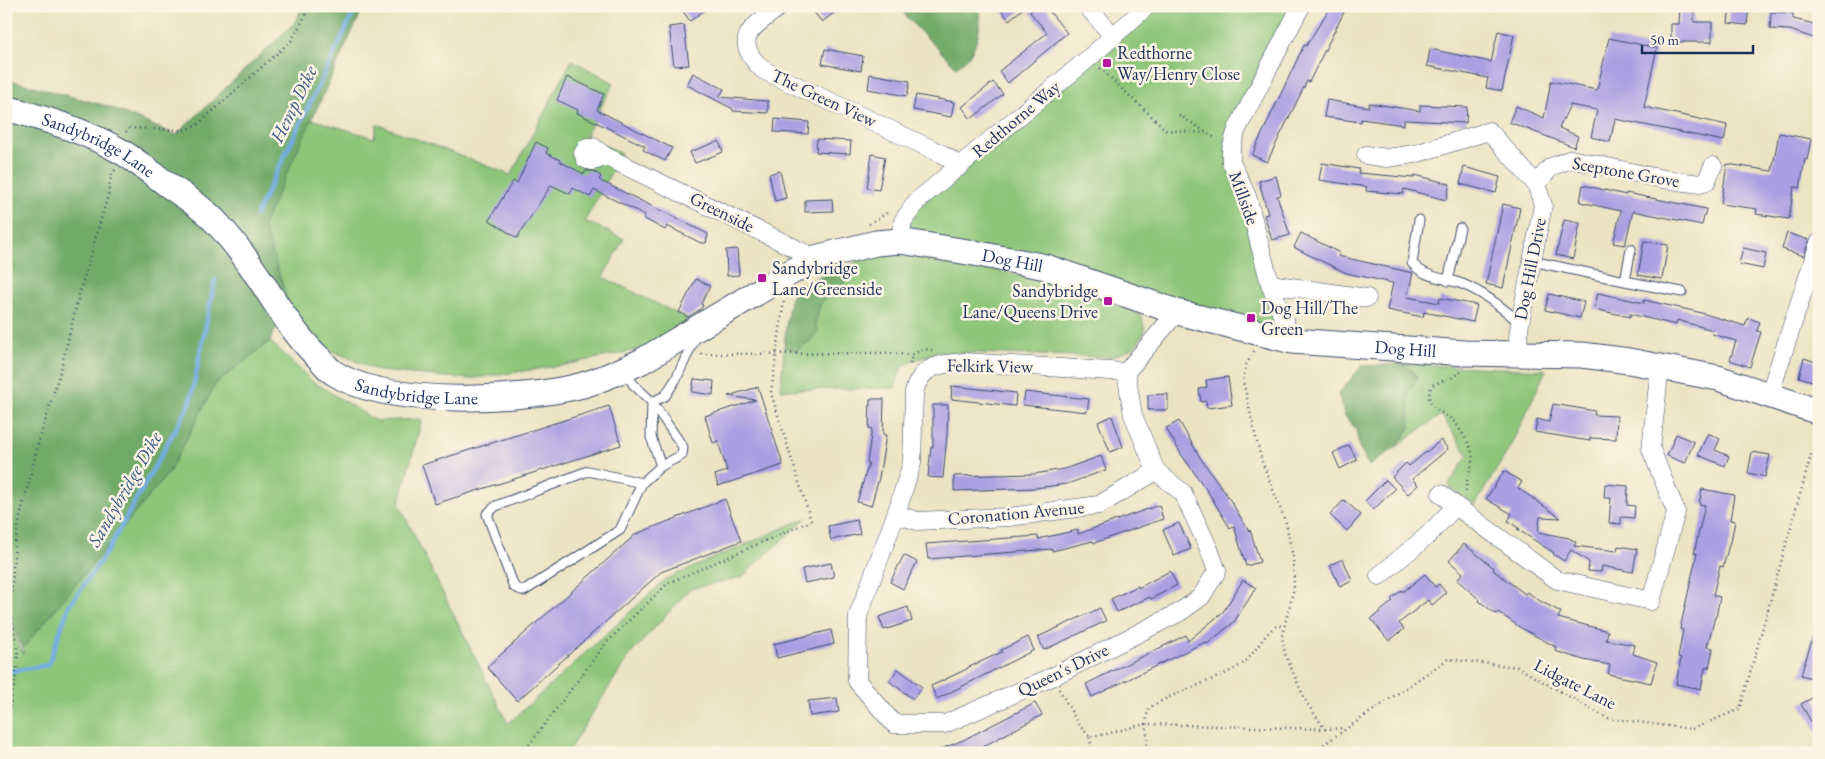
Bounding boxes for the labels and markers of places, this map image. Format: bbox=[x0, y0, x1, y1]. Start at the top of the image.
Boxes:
place label: Redthorne Way/Henry Close bbox=[1117, 41, 1240, 85]
marker: Redthorne Way/Henry Close bbox=[1101, 57, 1113, 69]
place label: Sandybridge Lane/Greenside bbox=[772, 256, 882, 300]
marker: Sandybridge Lane/Greenside bbox=[756, 272, 768, 284]
place label: Sandybridge Lane/Queens Drive bbox=[962, 279, 1098, 323]
marker: Sandybridge Lane/Queens Drive bbox=[1102, 295, 1114, 307]
place label: Dog Hill/The Green bbox=[1261, 296, 1358, 340]
marker: Dog Hill/The Green bbox=[1245, 312, 1257, 324]

